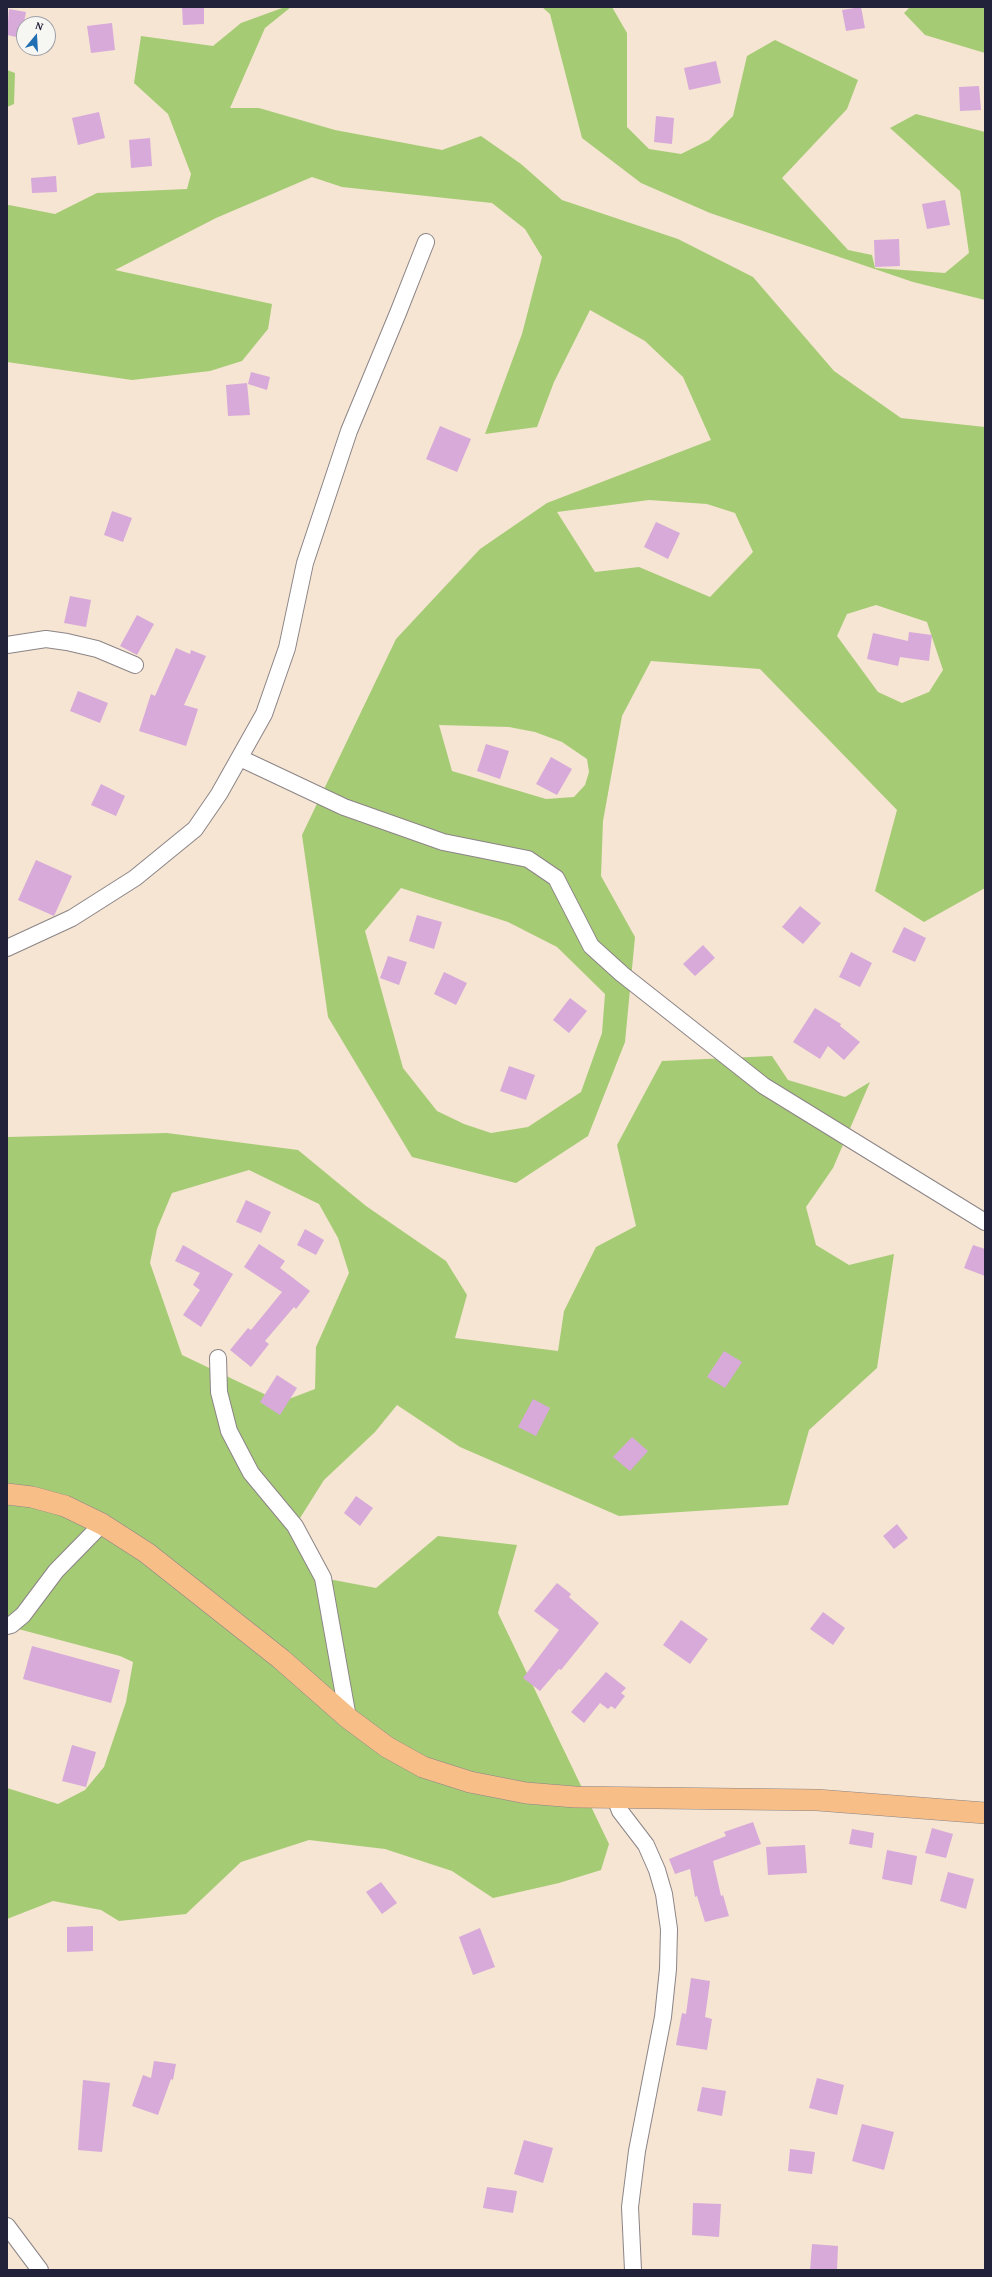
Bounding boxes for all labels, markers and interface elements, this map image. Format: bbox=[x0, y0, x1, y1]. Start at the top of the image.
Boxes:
north arrow bbox=[16, 16, 56, 56]
text: N bbox=[33, 17, 45, 34]

